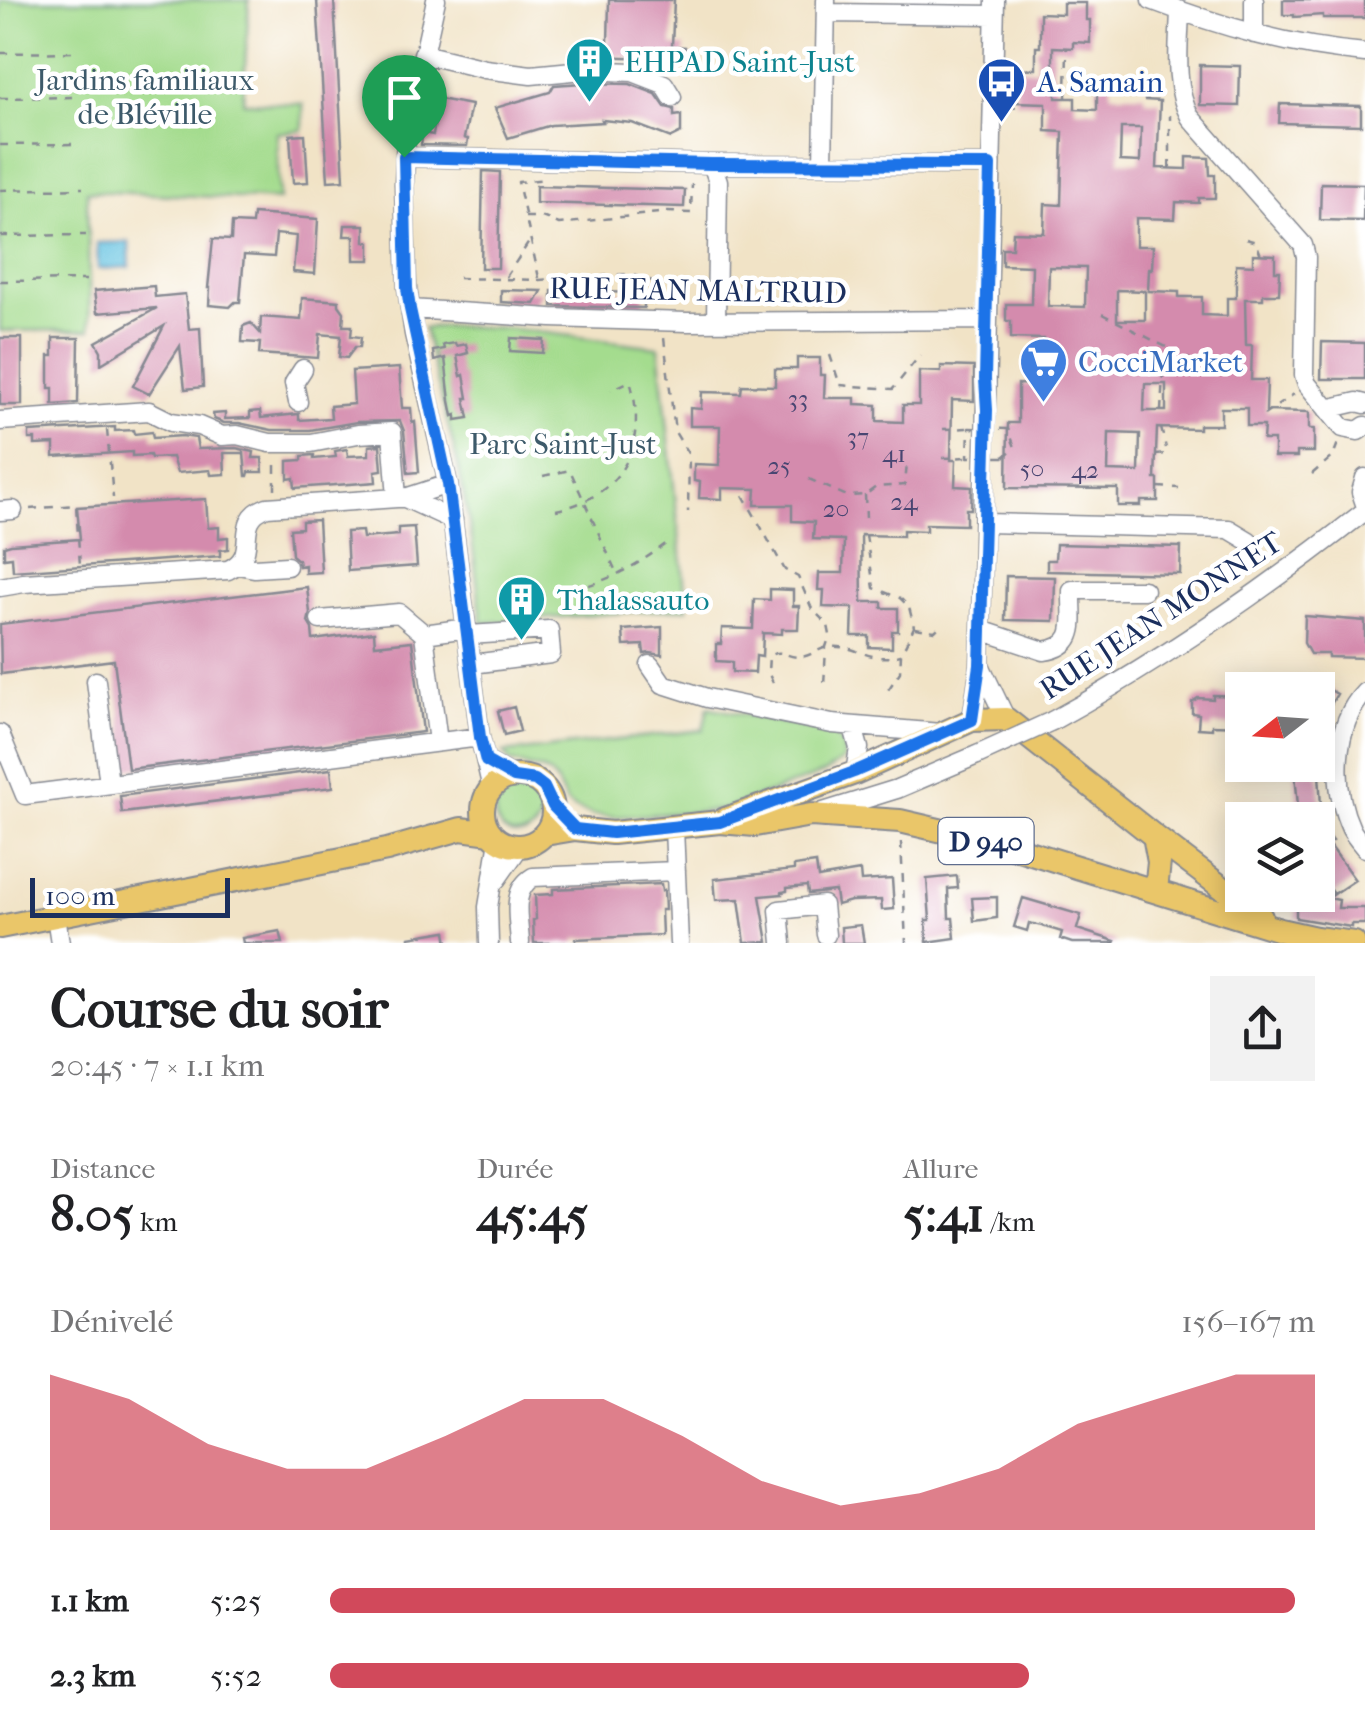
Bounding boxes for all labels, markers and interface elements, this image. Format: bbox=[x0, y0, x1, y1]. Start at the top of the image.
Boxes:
building icon: EHPAD Saint-Just bbox=[563, 36, 615, 104]
place label: EHPAD Saint-Just bbox=[624, 45, 856, 80]
pin bbox=[362, 55, 447, 158]
bus stop icon: A. Samain bbox=[976, 56, 1028, 124]
park label: Jardins familiaux de Bléville bbox=[34, 63, 254, 132]
place label: A. Samain bbox=[1036, 65, 1164, 100]
icon: arrive bbox=[377, 70, 432, 125]
street label: RUE JEAN MALTRUD bbox=[549, 271, 847, 311]
supermarket icon: CocciMarket bbox=[1017, 336, 1069, 404]
place label: CocciMarket bbox=[1078, 345, 1243, 380]
house number: 33 bbox=[788, 384, 808, 413]
house number: 37 bbox=[847, 422, 869, 451]
park label: Parc Saint-Just bbox=[469, 427, 657, 462]
house number: 41 bbox=[882, 439, 906, 468]
house number: 25 bbox=[767, 451, 791, 480]
house number: 50 bbox=[1020, 454, 1044, 483]
house number: 42 bbox=[1071, 455, 1099, 484]
house number: 24 bbox=[890, 487, 919, 516]
house number: 20 bbox=[823, 494, 849, 523]
street label: RUE JEAN MONNET bbox=[1033, 524, 1289, 707]
building icon: Thalassauto bbox=[496, 574, 548, 642]
place label: Thalassauto bbox=[557, 583, 709, 618]
north arrow bbox=[1225, 672, 1335, 782]
map controls bbox=[1225, 672, 1335, 912]
button: layers bbox=[1225, 802, 1335, 912]
road number: D 940 bbox=[938, 818, 1034, 864]
scale bar bbox=[30, 873, 230, 918]
text: 100 m bbox=[45, 879, 115, 912]
button: share bbox=[1210, 976, 1315, 1081]
text: Course du soir bbox=[50, 977, 388, 1041]
text: 20:45 · 7 × 1.1 km bbox=[50, 1047, 264, 1084]
text: Distance bbox=[50, 1152, 155, 1185]
text: Durée bbox=[477, 1152, 553, 1185]
text: Allure bbox=[903, 1152, 978, 1185]
text: 8.05 bbox=[50, 1185, 134, 1244]
text: 45:45 bbox=[477, 1185, 588, 1244]
text: 5:41 bbox=[903, 1185, 984, 1244]
text: km bbox=[134, 1205, 178, 1238]
text: /km bbox=[984, 1205, 1035, 1238]
text: Dénivelé bbox=[50, 1303, 173, 1340]
text: 156–167 m bbox=[1181, 1303, 1315, 1340]
text: 1.1 km bbox=[50, 1582, 129, 1619]
text: 5:25 bbox=[210, 1582, 262, 1619]
text: 2.3 km bbox=[50, 1657, 136, 1694]
text: 5:52 bbox=[210, 1657, 262, 1694]

